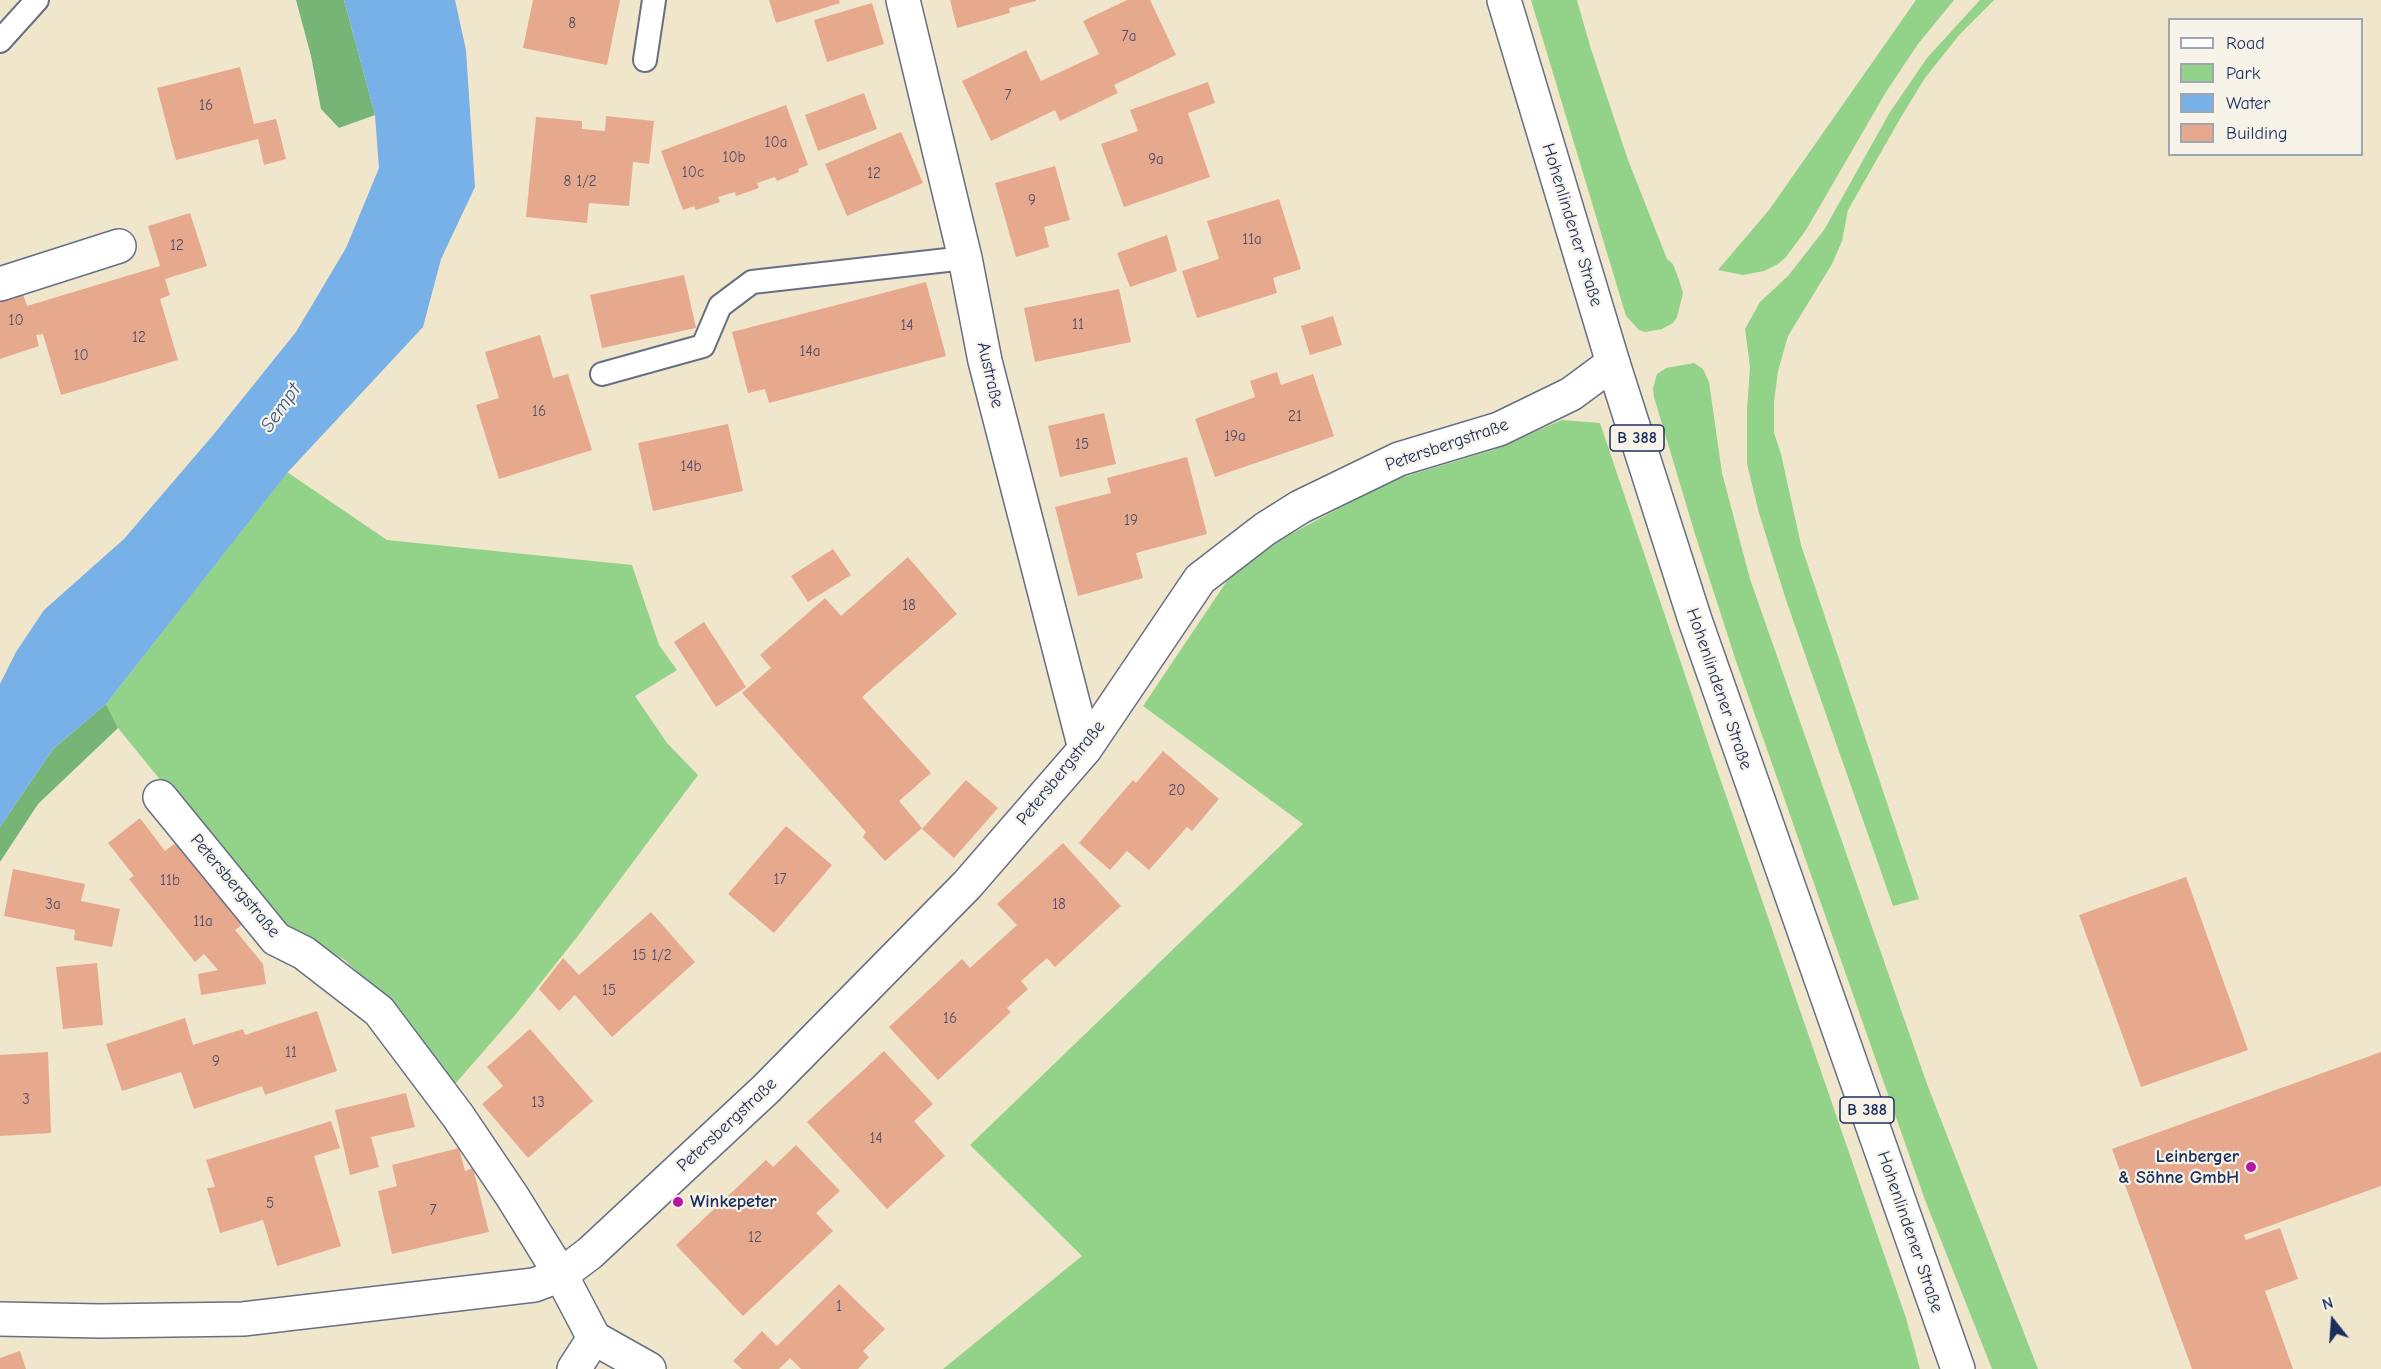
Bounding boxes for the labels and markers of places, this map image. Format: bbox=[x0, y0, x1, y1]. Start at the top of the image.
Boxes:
place label: Leinberger & Söhne GmbH bbox=[2118, 1146, 2239, 1188]
marker: Leinberger & Söhne GmbH bbox=[2244, 1160, 2258, 1174]
place label: Winkepeter bbox=[690, 1191, 777, 1213]
marker: Winkepeter bbox=[671, 1195, 685, 1209]

